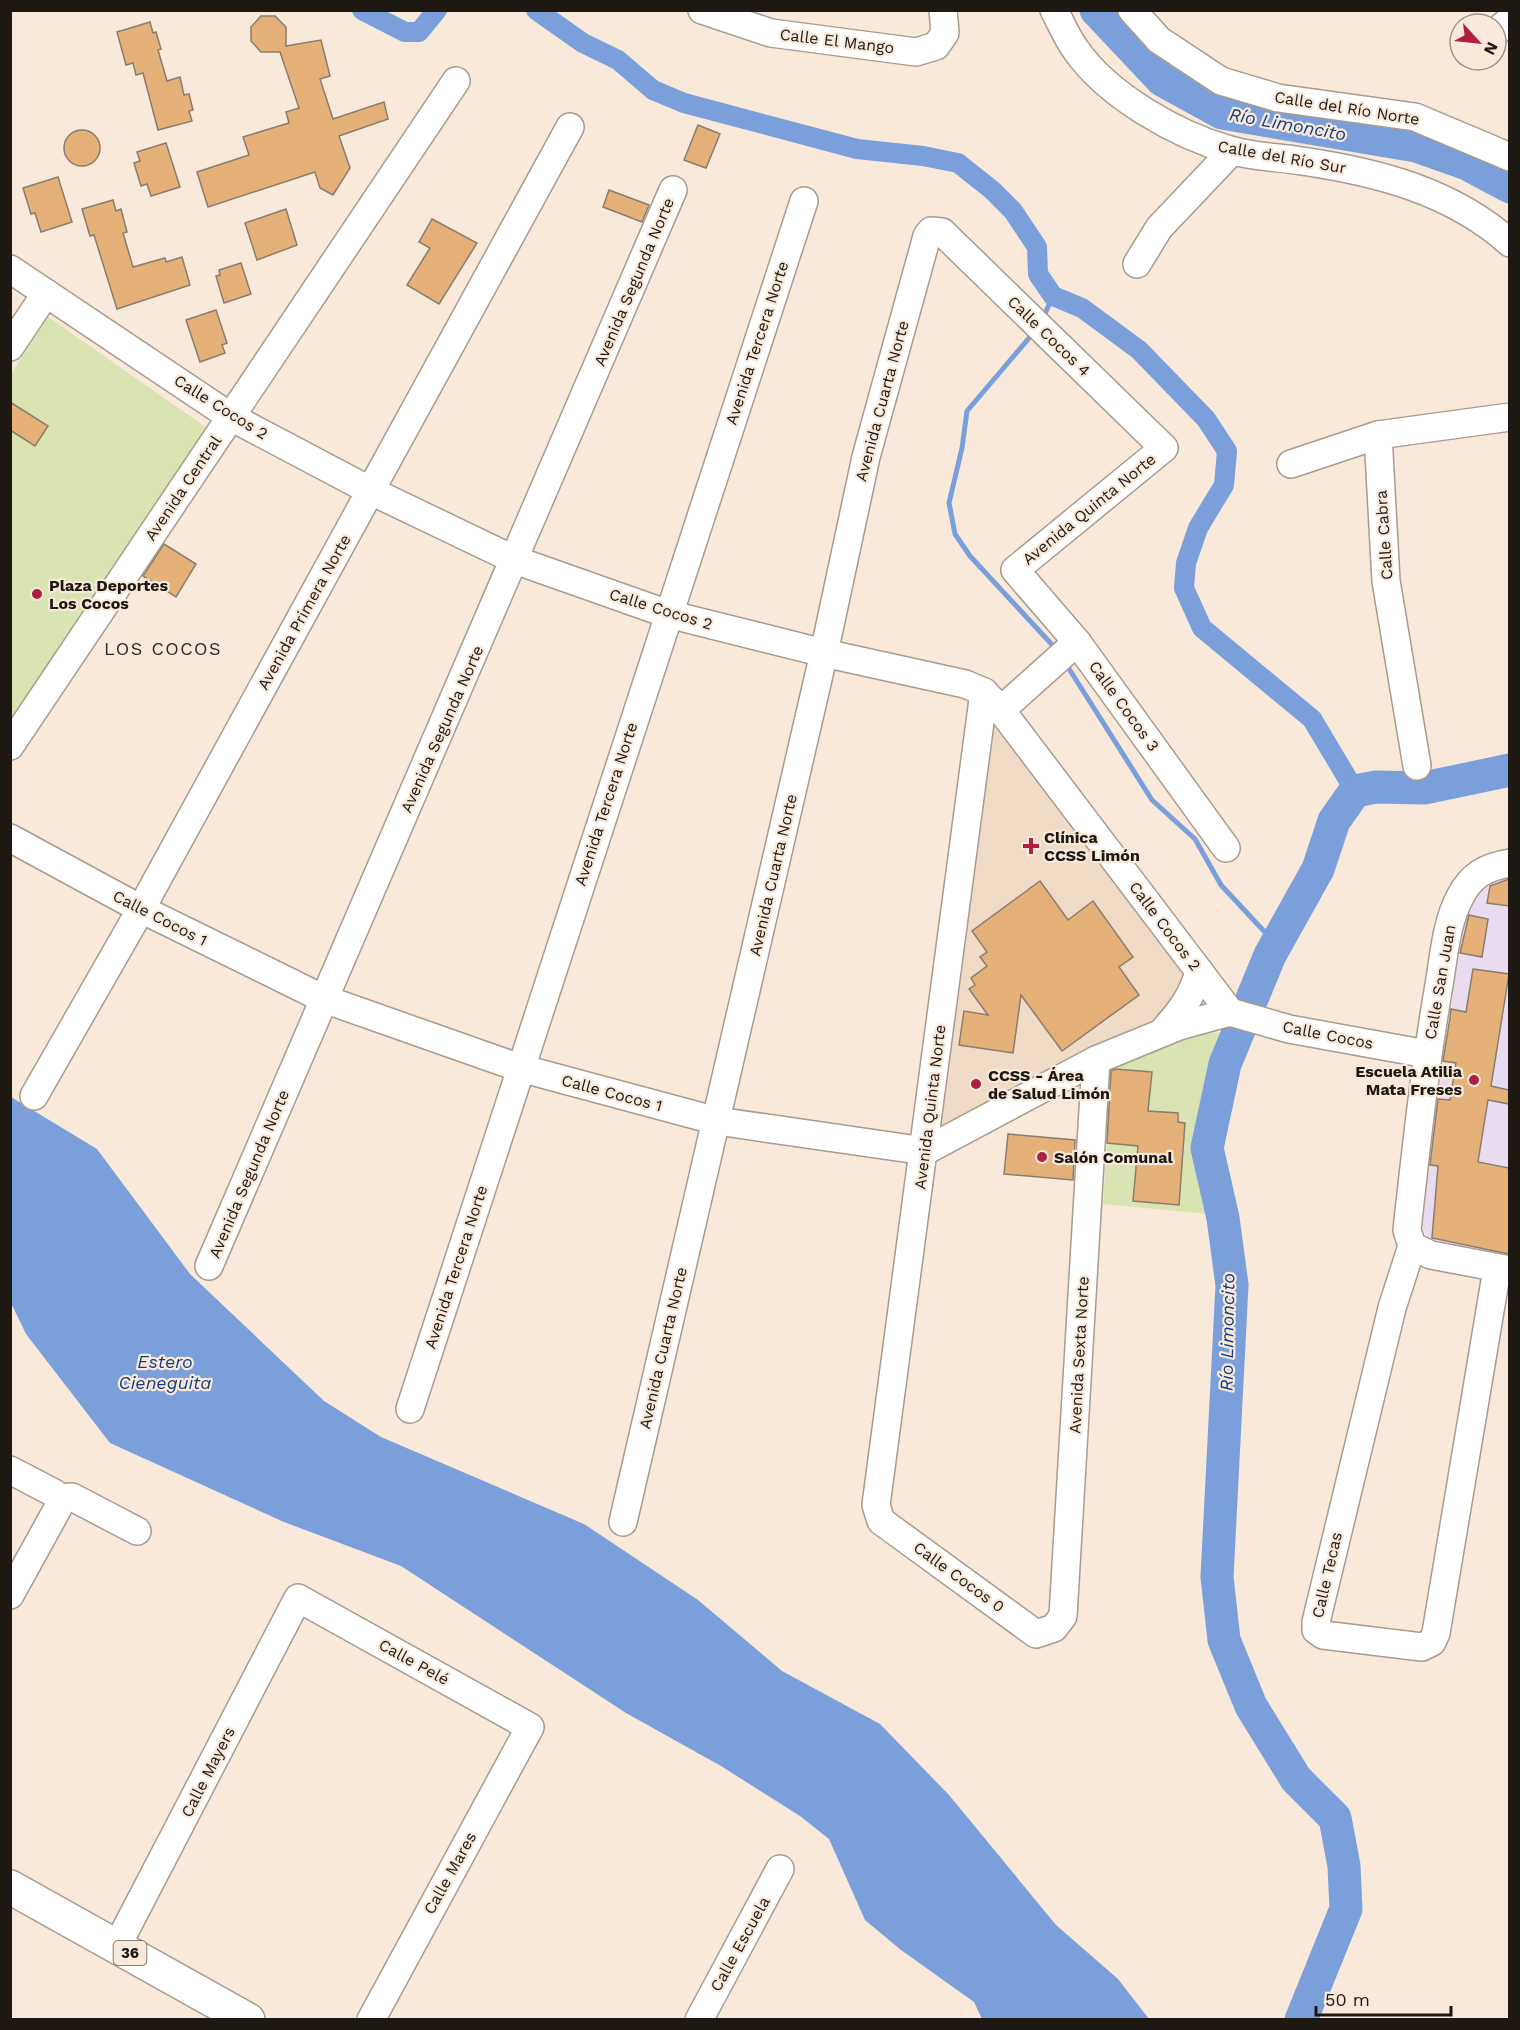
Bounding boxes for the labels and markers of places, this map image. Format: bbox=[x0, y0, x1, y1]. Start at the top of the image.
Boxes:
place label: Plaza Deportes Los Cocos bbox=[49, 576, 169, 613]
marker: Plaza Deportes Los Cocos bbox=[30, 587, 44, 601]
place label: Clínica CCSS Limón bbox=[1044, 828, 1140, 865]
marker: Clínica CCSS Limón bbox=[1022, 837, 1040, 855]
place label: Escuela Atilia Mata Freses bbox=[1355, 1062, 1463, 1099]
place label: CCSS - Área de Salud Limón bbox=[988, 1066, 1110, 1103]
marker: Escuela Atilia Mata Freses bbox=[1467, 1073, 1481, 1087]
marker: CCSS - Área de Salud Limón bbox=[969, 1077, 983, 1091]
place label: Salón Comunal bbox=[1054, 1148, 1173, 1167]
marker: Salón Comunal bbox=[1035, 1150, 1049, 1164]

